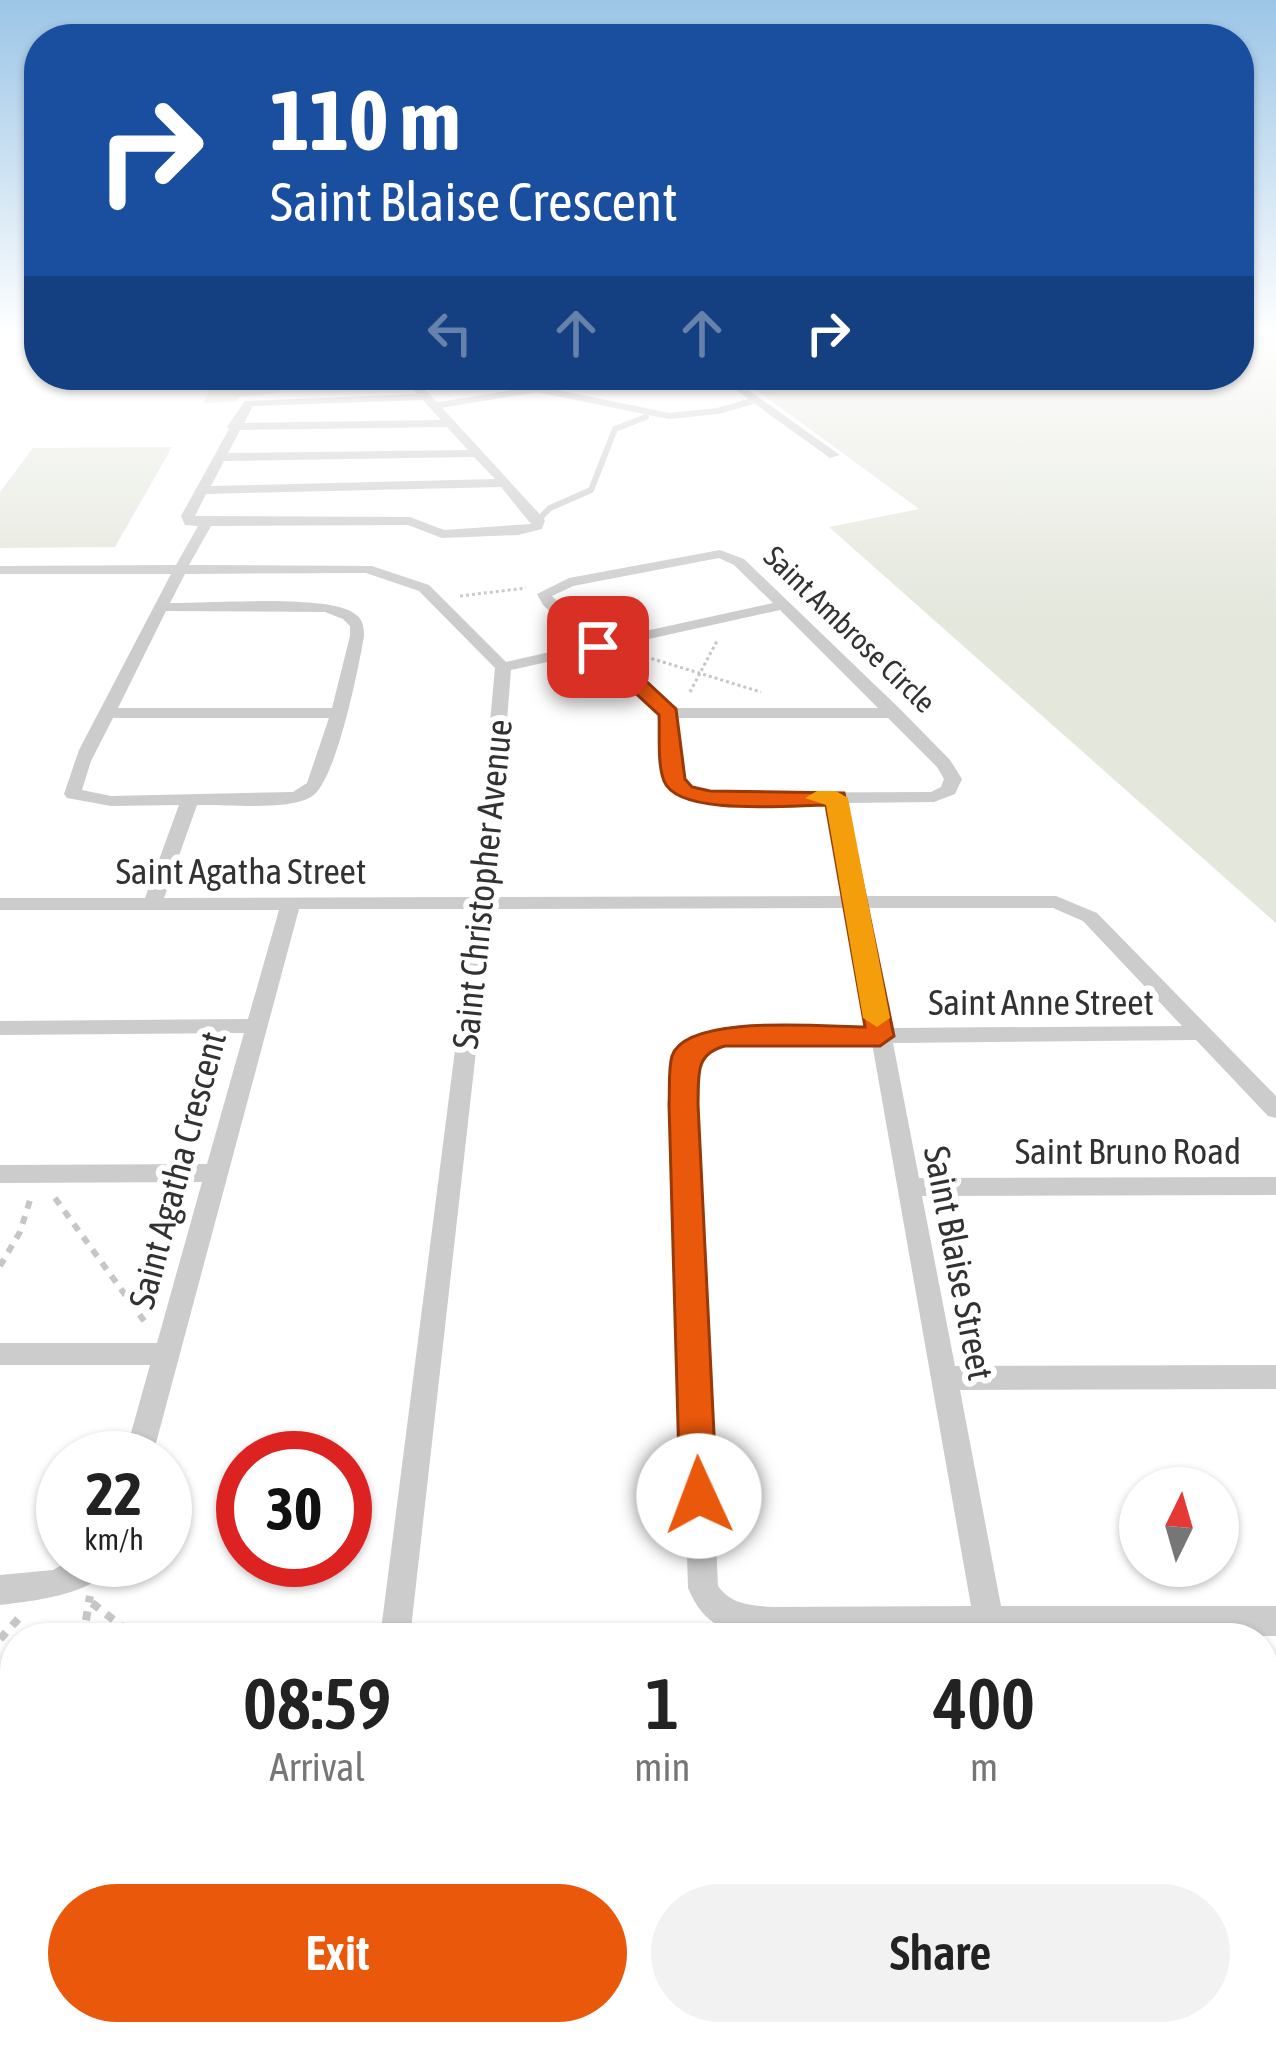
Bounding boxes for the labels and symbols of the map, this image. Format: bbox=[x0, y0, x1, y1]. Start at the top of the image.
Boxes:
street label: Saint Ambrose Circle bbox=[758, 539, 942, 719]
pin bbox=[547, 596, 649, 698]
street label: Saint Christopher Avenue bbox=[444, 717, 520, 1051]
street label: Saint Agatha Street bbox=[116, 850, 366, 892]
street label: Saint Anne Street bbox=[928, 981, 1154, 1023]
street label: Saint Agatha Crescent bbox=[120, 1027, 234, 1313]
street label: Saint Bruno Road bbox=[1015, 1130, 1241, 1172]
street label: Saint Blaise Street bbox=[916, 1142, 1002, 1384]
speed limit sign: 30 bbox=[216, 1431, 372, 1587]
position arrow bbox=[636, 1433, 762, 1559]
north arrow bbox=[1119, 1467, 1239, 1587]

